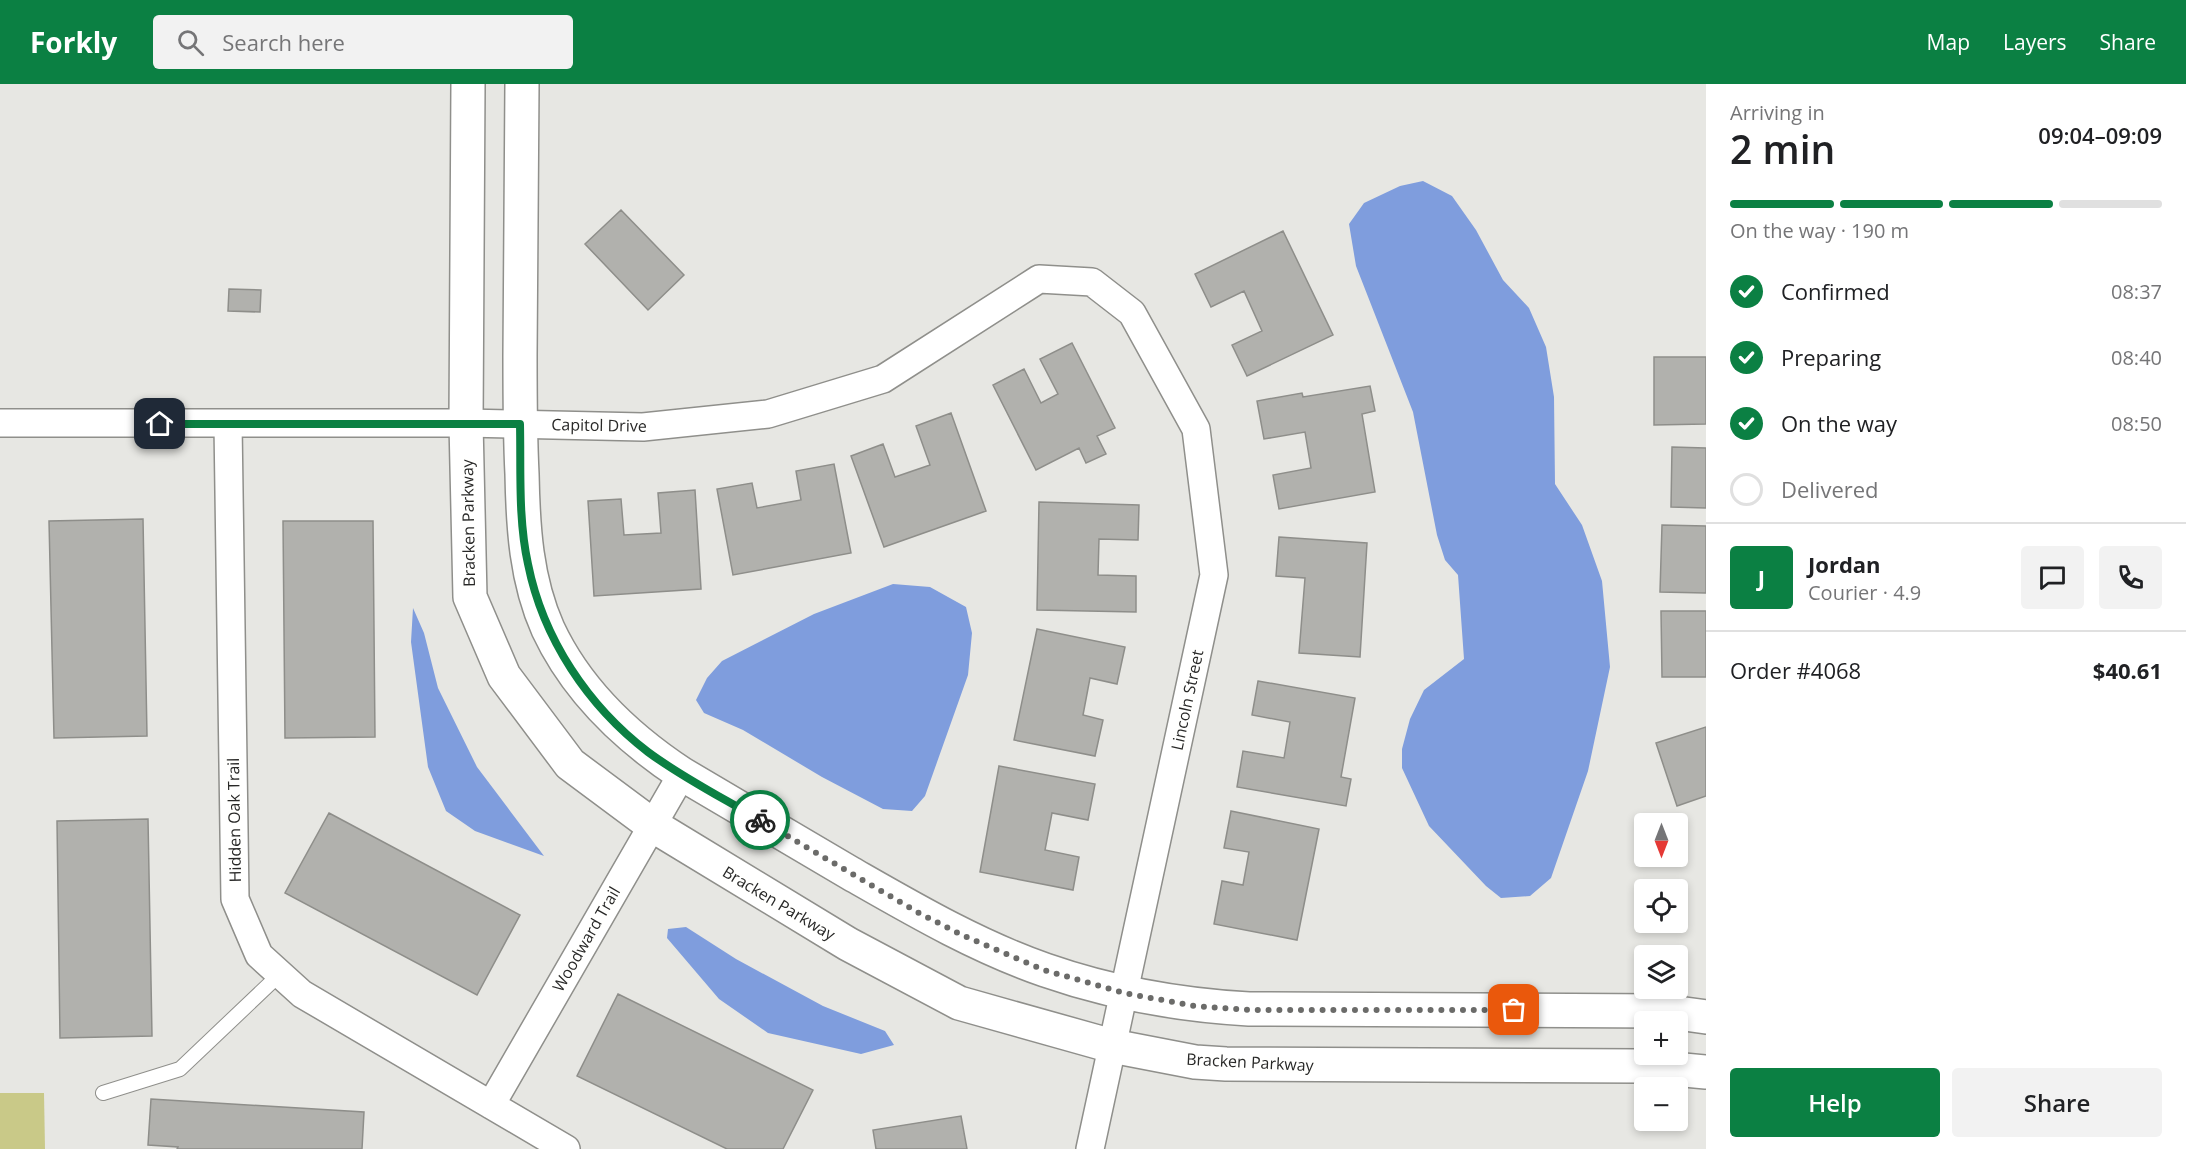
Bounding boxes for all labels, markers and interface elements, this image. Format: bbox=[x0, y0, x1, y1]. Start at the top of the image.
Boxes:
search box bbox=[153, 15, 573, 69]
text: Forkly bbox=[30, 23, 117, 61]
icon: search bbox=[174, 26, 207, 59]
text: Search here bbox=[222, 27, 345, 57]
text: Map bbox=[1927, 28, 1970, 56]
text: Layers bbox=[2003, 28, 2067, 56]
text: Share bbox=[2100, 28, 2156, 56]
text: Arriving in bbox=[1730, 99, 1825, 126]
text: 09:04–09:09 bbox=[2038, 120, 2162, 150]
text: 2 min bbox=[1730, 122, 1835, 175]
text: On the way · 190 m bbox=[1730, 217, 1909, 244]
icon: check bbox=[1730, 275, 1763, 308]
text: Confirmed bbox=[1781, 276, 1890, 306]
text: 08:37 bbox=[2111, 278, 2162, 305]
icon: check bbox=[1730, 341, 1763, 374]
text: Preparing bbox=[1781, 342, 1881, 372]
text: 08:40 bbox=[2111, 344, 2162, 371]
pin bbox=[134, 398, 185, 449]
icon: home bbox=[143, 407, 176, 440]
icon: check bbox=[1730, 407, 1763, 440]
text: On the way bbox=[1781, 408, 1897, 438]
text: 08:50 bbox=[2111, 410, 2162, 437]
street label: Capitol Drive bbox=[551, 413, 647, 437]
street label: Bracken Parkway bbox=[456, 458, 480, 587]
text: Delivered bbox=[1781, 474, 1879, 504]
button: chat bbox=[2021, 546, 2084, 609]
button: phone bbox=[2099, 546, 2162, 609]
text: Jordan bbox=[1808, 549, 1881, 579]
text: J bbox=[1758, 562, 1765, 592]
text: Courier · 4.9 bbox=[1808, 579, 1921, 606]
street label: Lincoln Street bbox=[1166, 647, 1208, 752]
text: Order #4068 bbox=[1730, 655, 1861, 685]
text: $40.61 bbox=[2093, 655, 2162, 685]
street label: Hidden Oak Trail bbox=[222, 758, 246, 882]
courier bbox=[730, 790, 790, 850]
icon: bike bbox=[744, 804, 777, 837]
north arrow bbox=[1634, 813, 1688, 867]
map controls bbox=[1634, 813, 1688, 1131]
street label: Bracken Parkway bbox=[719, 861, 840, 946]
button: locate bbox=[1634, 879, 1688, 933]
street label: Woodward Trail bbox=[547, 882, 625, 996]
button: layers bbox=[1634, 945, 1688, 999]
pin bbox=[1488, 984, 1539, 1035]
icon: bag bbox=[1497, 993, 1530, 1026]
button: + bbox=[1634, 1011, 1688, 1065]
street label: Bracken Parkway bbox=[1186, 1048, 1315, 1076]
button: Help bbox=[1730, 1068, 1940, 1137]
button: Share bbox=[1952, 1068, 2162, 1137]
button: − bbox=[1634, 1077, 1688, 1131]

